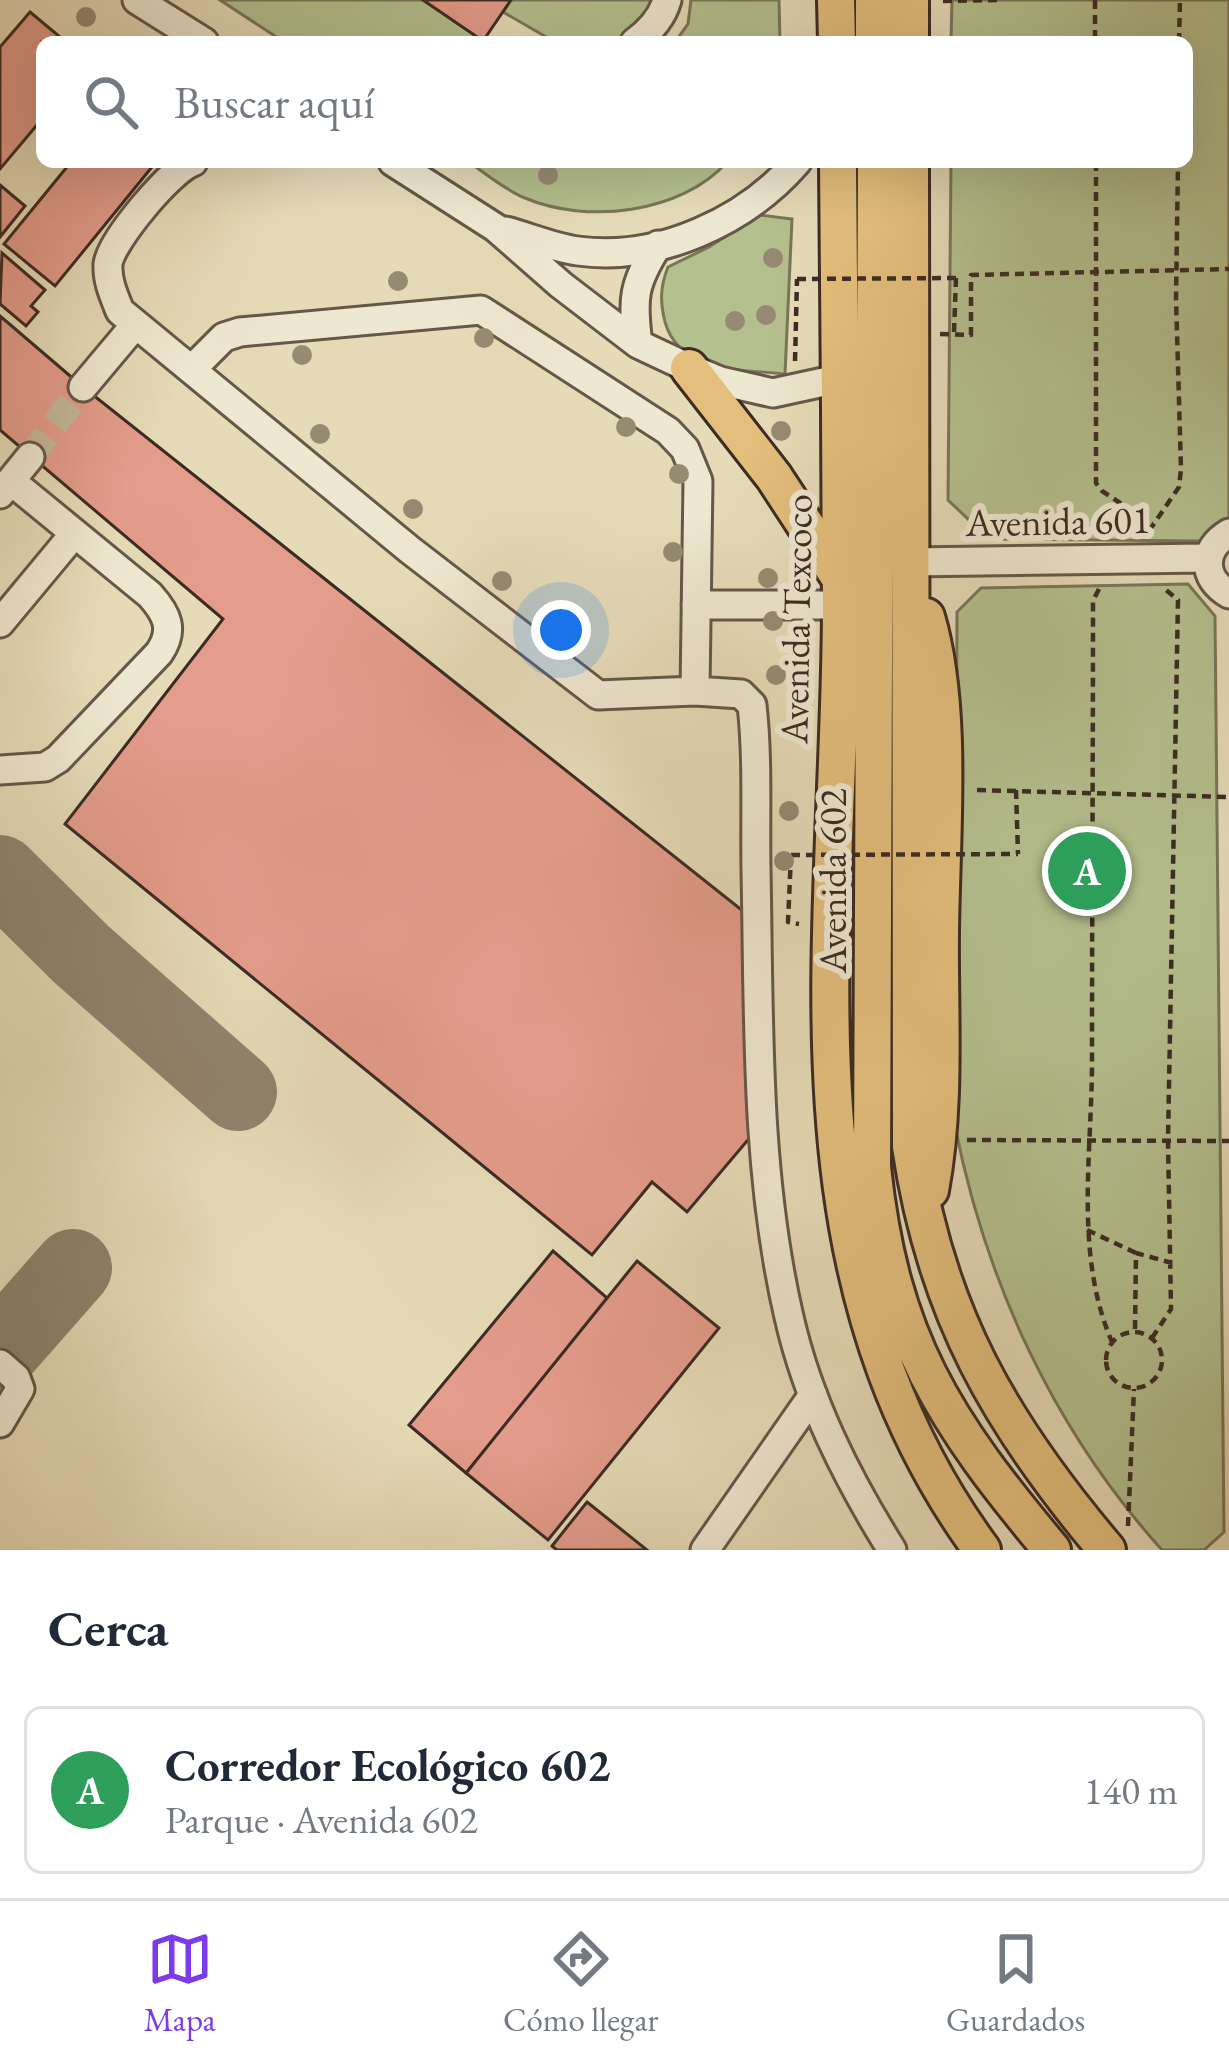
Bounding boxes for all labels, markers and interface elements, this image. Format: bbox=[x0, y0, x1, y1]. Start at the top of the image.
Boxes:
search box bbox=[36, 36, 1193, 168]
icon: search bbox=[78, 69, 144, 135]
text: Buscar aquí bbox=[174, 73, 374, 131]
street label: Avenida Texcoco bbox=[768, 494, 824, 745]
street label: Avenida 601 bbox=[964, 494, 1151, 548]
your location bbox=[531, 600, 591, 660]
street label: Avenida 602 bbox=[807, 788, 858, 974]
pin: A bbox=[1048, 826, 1126, 916]
text: Cerca bbox=[48, 1595, 168, 1661]
text: Corredor Ecológico 602 bbox=[165, 1736, 611, 1794]
text: A bbox=[76, 1765, 104, 1816]
text: 140 m bbox=[1084, 1765, 1178, 1816]
text: Parque · Avenida 602 bbox=[165, 1794, 478, 1845]
tab: Mapa bbox=[144, 1926, 216, 2041]
tab: Cómo llegar bbox=[503, 1926, 659, 2041]
tab: Guardados bbox=[946, 1926, 1085, 2041]

